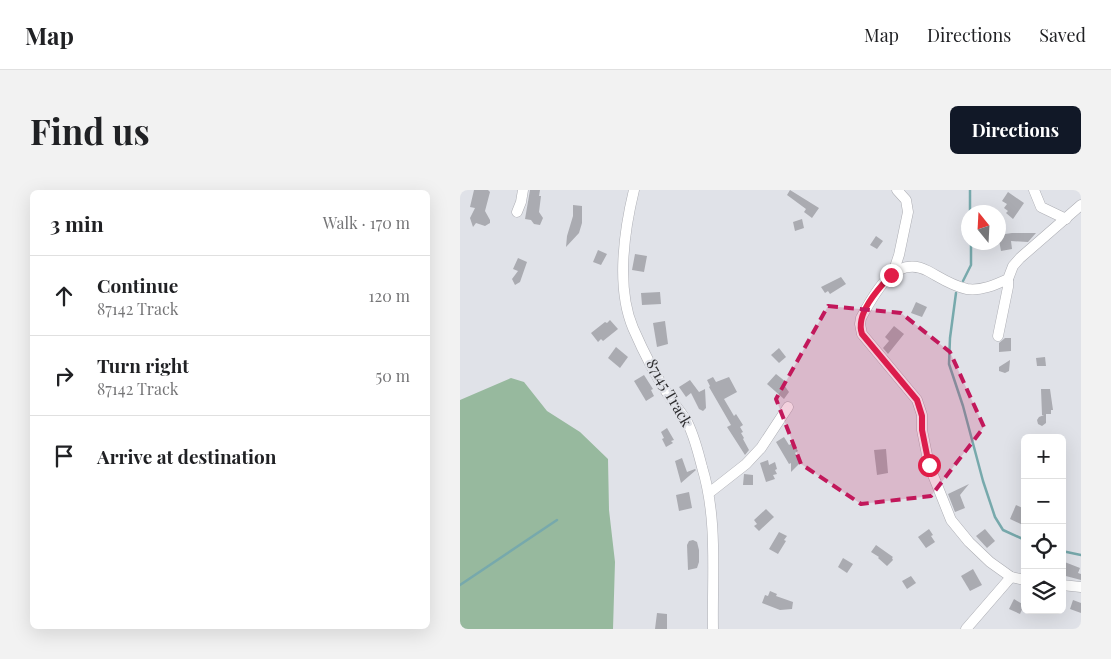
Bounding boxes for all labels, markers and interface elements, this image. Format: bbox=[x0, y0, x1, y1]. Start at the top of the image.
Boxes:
text: Map bbox=[25, 19, 74, 51]
text: Map bbox=[864, 23, 899, 47]
text: Directions bbox=[927, 23, 1011, 47]
text: Saved bbox=[1039, 23, 1086, 47]
button: Directions bbox=[950, 106, 1081, 154]
text: Find us bbox=[30, 107, 150, 154]
north arrow bbox=[961, 205, 1006, 250]
text: 3 min bbox=[50, 209, 104, 237]
text: Walk · 170 m bbox=[323, 212, 410, 233]
route end bbox=[880, 264, 903, 287]
text: Continue bbox=[97, 272, 178, 298]
icon: ahead bbox=[50, 282, 78, 310]
text: 120 m bbox=[369, 285, 410, 306]
text: 87142 Track bbox=[97, 298, 179, 319]
text: Turn right bbox=[97, 352, 189, 378]
street label: 87145 Track bbox=[642, 355, 698, 431]
icon: right bbox=[50, 362, 78, 390]
text: 50 m bbox=[376, 365, 410, 386]
text: 87142 Track bbox=[97, 378, 179, 399]
map controls bbox=[1021, 434, 1066, 614]
button: + bbox=[1021, 434, 1066, 479]
icon: arrive bbox=[50, 442, 78, 470]
text: Arrive at destination bbox=[97, 443, 277, 469]
route start bbox=[918, 454, 941, 477]
button: − bbox=[1021, 479, 1066, 524]
button: locate bbox=[1021, 524, 1066, 569]
button: layers bbox=[1021, 569, 1066, 614]

